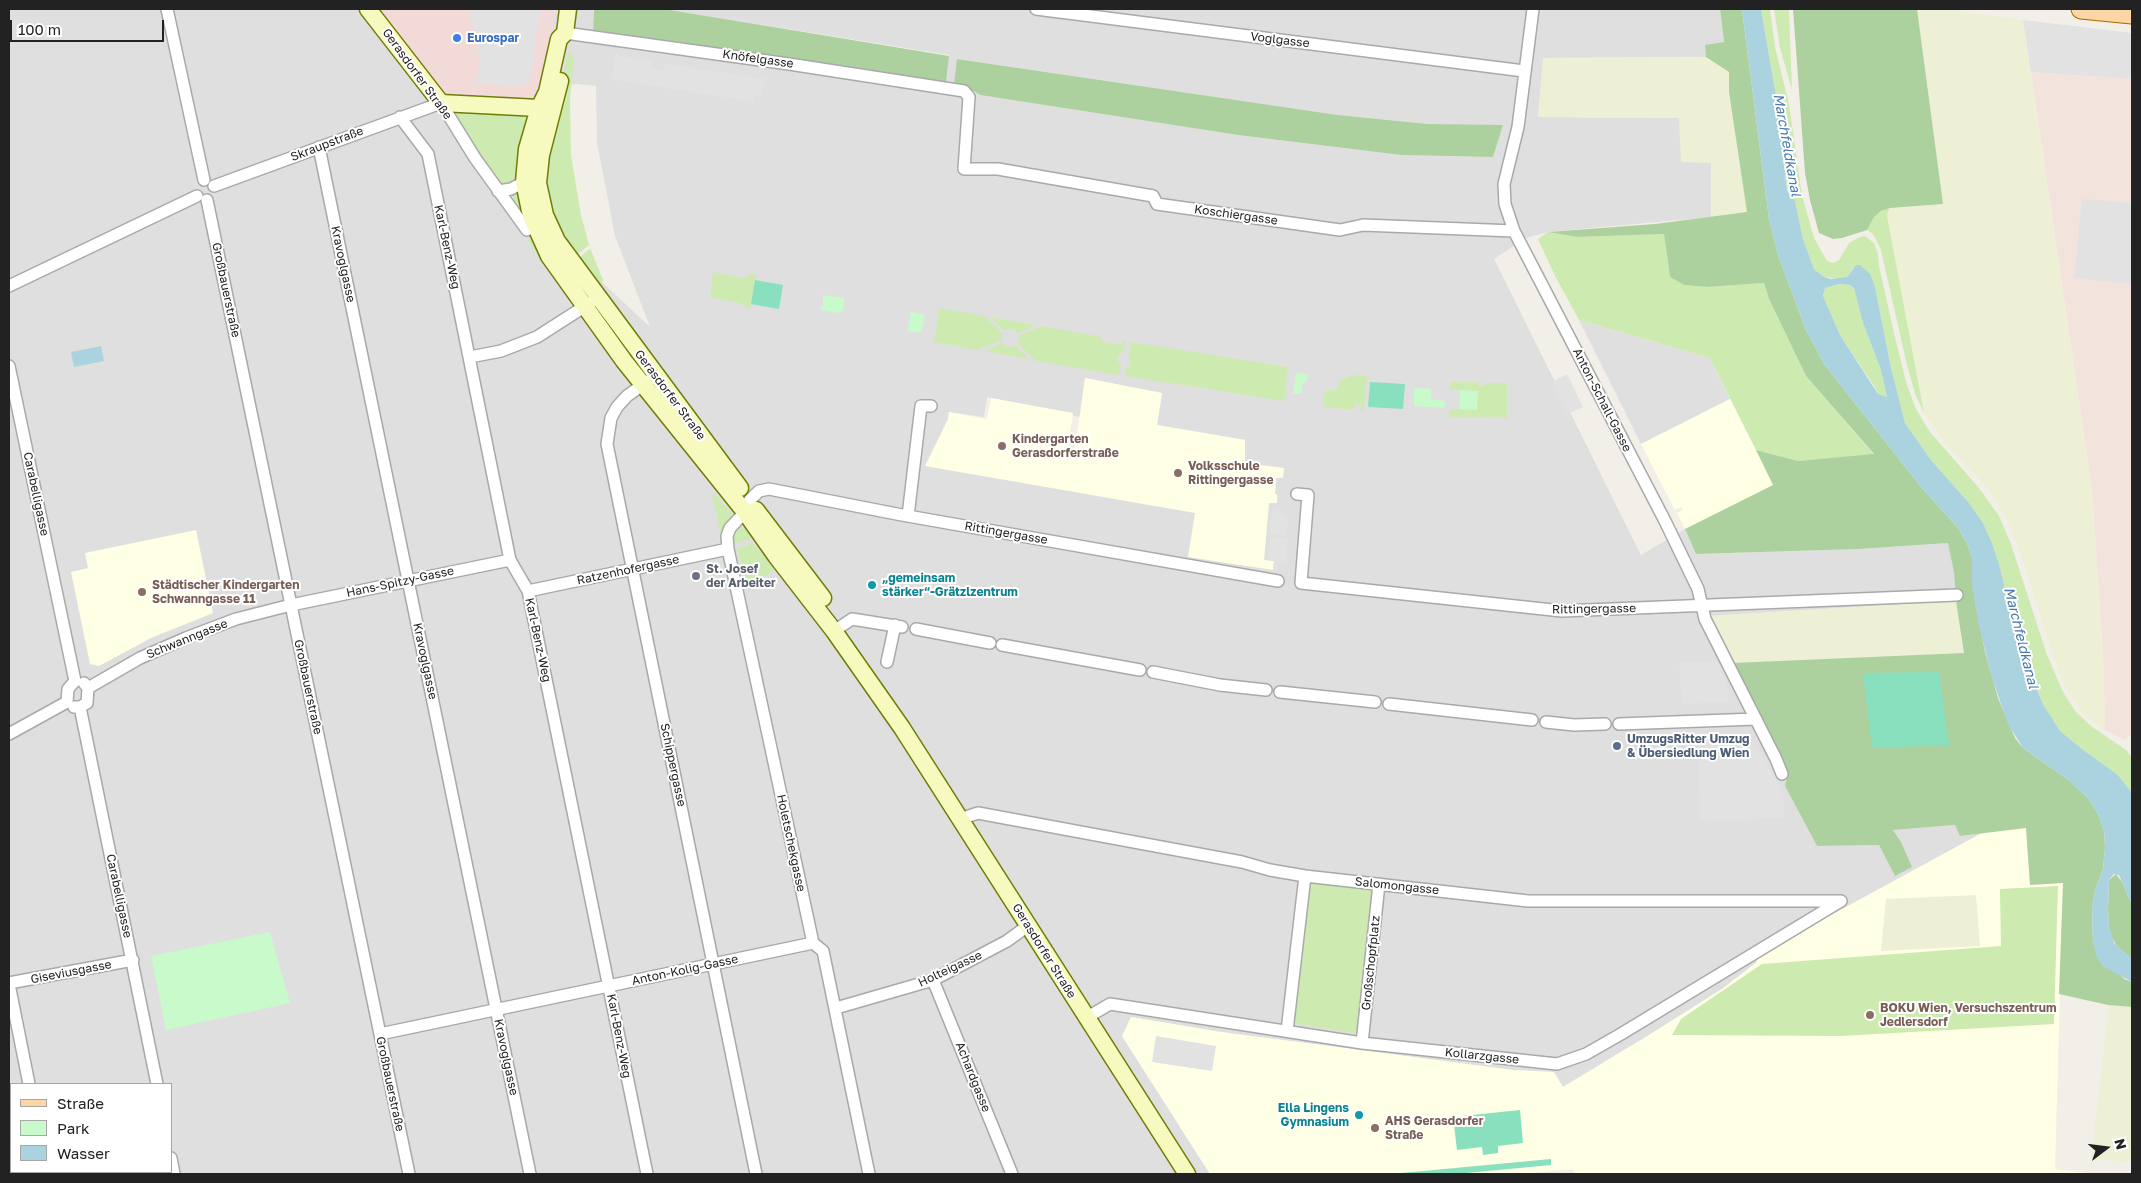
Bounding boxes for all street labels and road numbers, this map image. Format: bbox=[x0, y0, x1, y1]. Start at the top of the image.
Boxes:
street label: Gerasdorfer Straße bbox=[379, 26, 455, 122]
street label: Voglgasse bbox=[1250, 29, 1310, 51]
street label: Knöfelgasse bbox=[722, 47, 794, 71]
street label: Skraupstraße bbox=[289, 124, 365, 164]
street label: Koschiergasse bbox=[1193, 202, 1279, 228]
street label: Karl-Benz-Weg bbox=[431, 204, 463, 290]
street label: Kravoglgasse bbox=[328, 224, 358, 304]
street label: Großbauerstraße bbox=[209, 241, 243, 339]
street label: Anton-Schall-Gasse bbox=[1570, 346, 1634, 454]
street label: Gerasdorfer Straße bbox=[631, 347, 709, 443]
street label: Carabelligasse bbox=[20, 451, 52, 537]
street label: Rittingergasse bbox=[963, 519, 1049, 547]
street label: Ratzenhofergasse bbox=[576, 552, 680, 588]
street label: Hans-Spitzy-Gasse bbox=[345, 564, 455, 600]
street label: Karl-Benz-Weg bbox=[522, 597, 554, 683]
street label: Rittingergasse bbox=[1552, 601, 1636, 617]
street label: Schwanngasse bbox=[144, 616, 230, 662]
street label: Kravoglgasse bbox=[410, 621, 440, 701]
street label: Großbauerstraße bbox=[291, 638, 325, 736]
street label: Schippergasse bbox=[657, 722, 689, 808]
street label: Holetschekgasse bbox=[774, 793, 808, 893]
street label: Carabelligasse bbox=[103, 853, 135, 939]
street label: Salomongasse bbox=[1354, 874, 1440, 898]
street label: Gerasdorfer Straße bbox=[1009, 901, 1079, 1001]
street label: Großschopfplatz bbox=[1359, 915, 1383, 1011]
street label: Holteigasse bbox=[916, 948, 984, 990]
street label: Anton-Kolig-Gasse bbox=[630, 952, 740, 988]
street label: Giseviusgasse bbox=[29, 957, 113, 987]
street label: Karl-Benz-Weg bbox=[604, 993, 634, 1079]
street label: Kravoglgasse bbox=[491, 1017, 521, 1097]
street label: Großbauerstraße bbox=[373, 1035, 407, 1133]
street label: Achardgasse bbox=[952, 1040, 994, 1114]
street label: Kollarzgasse bbox=[1444, 1045, 1520, 1067]

